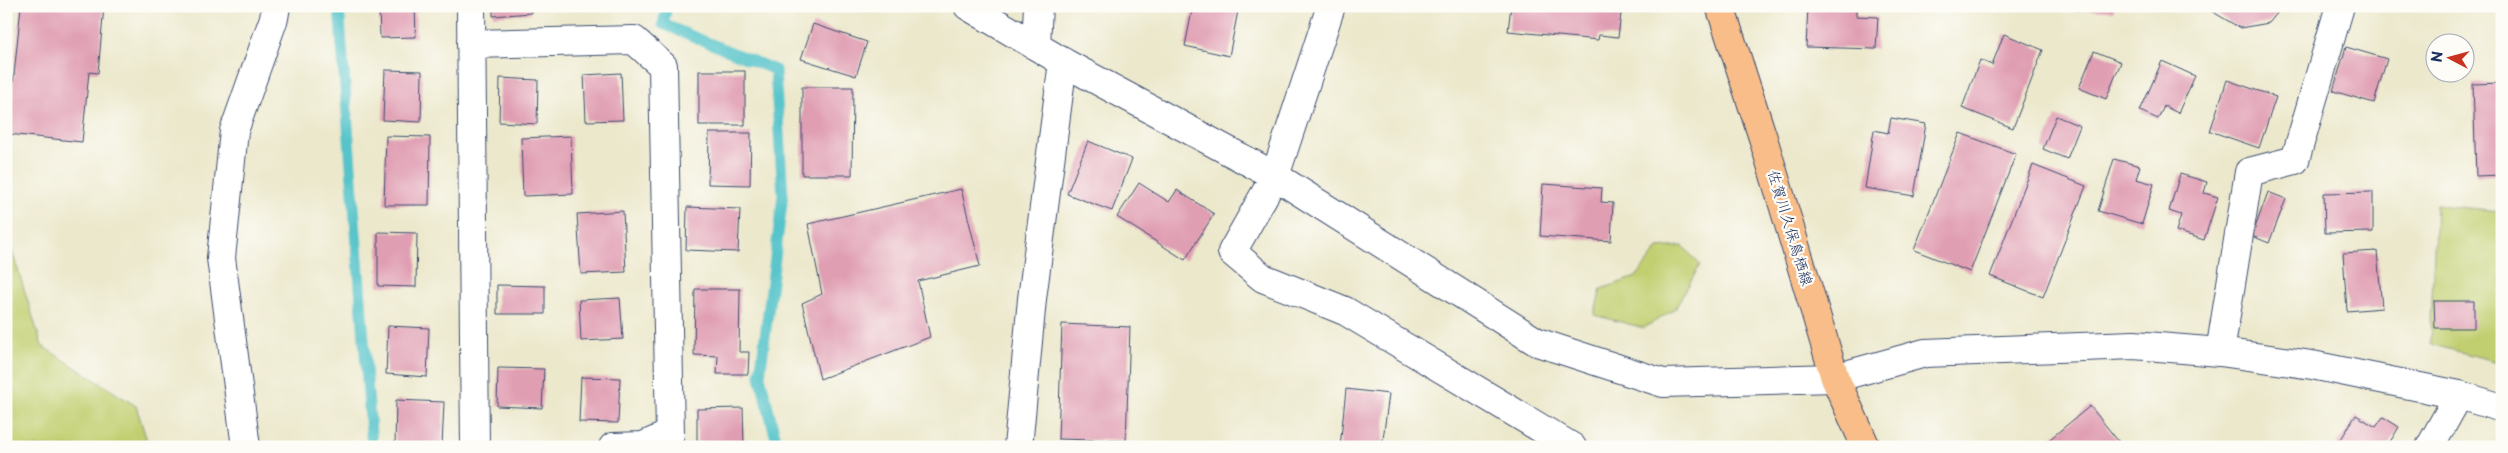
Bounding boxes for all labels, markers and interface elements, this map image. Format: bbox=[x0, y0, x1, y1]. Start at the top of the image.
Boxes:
north arrow bbox=[2426, 32, 2476, 82]
text: N bbox=[2426, 50, 2448, 63]
street label: 佐賀川久保鳥栖線 bbox=[1763, 167, 1820, 288]

